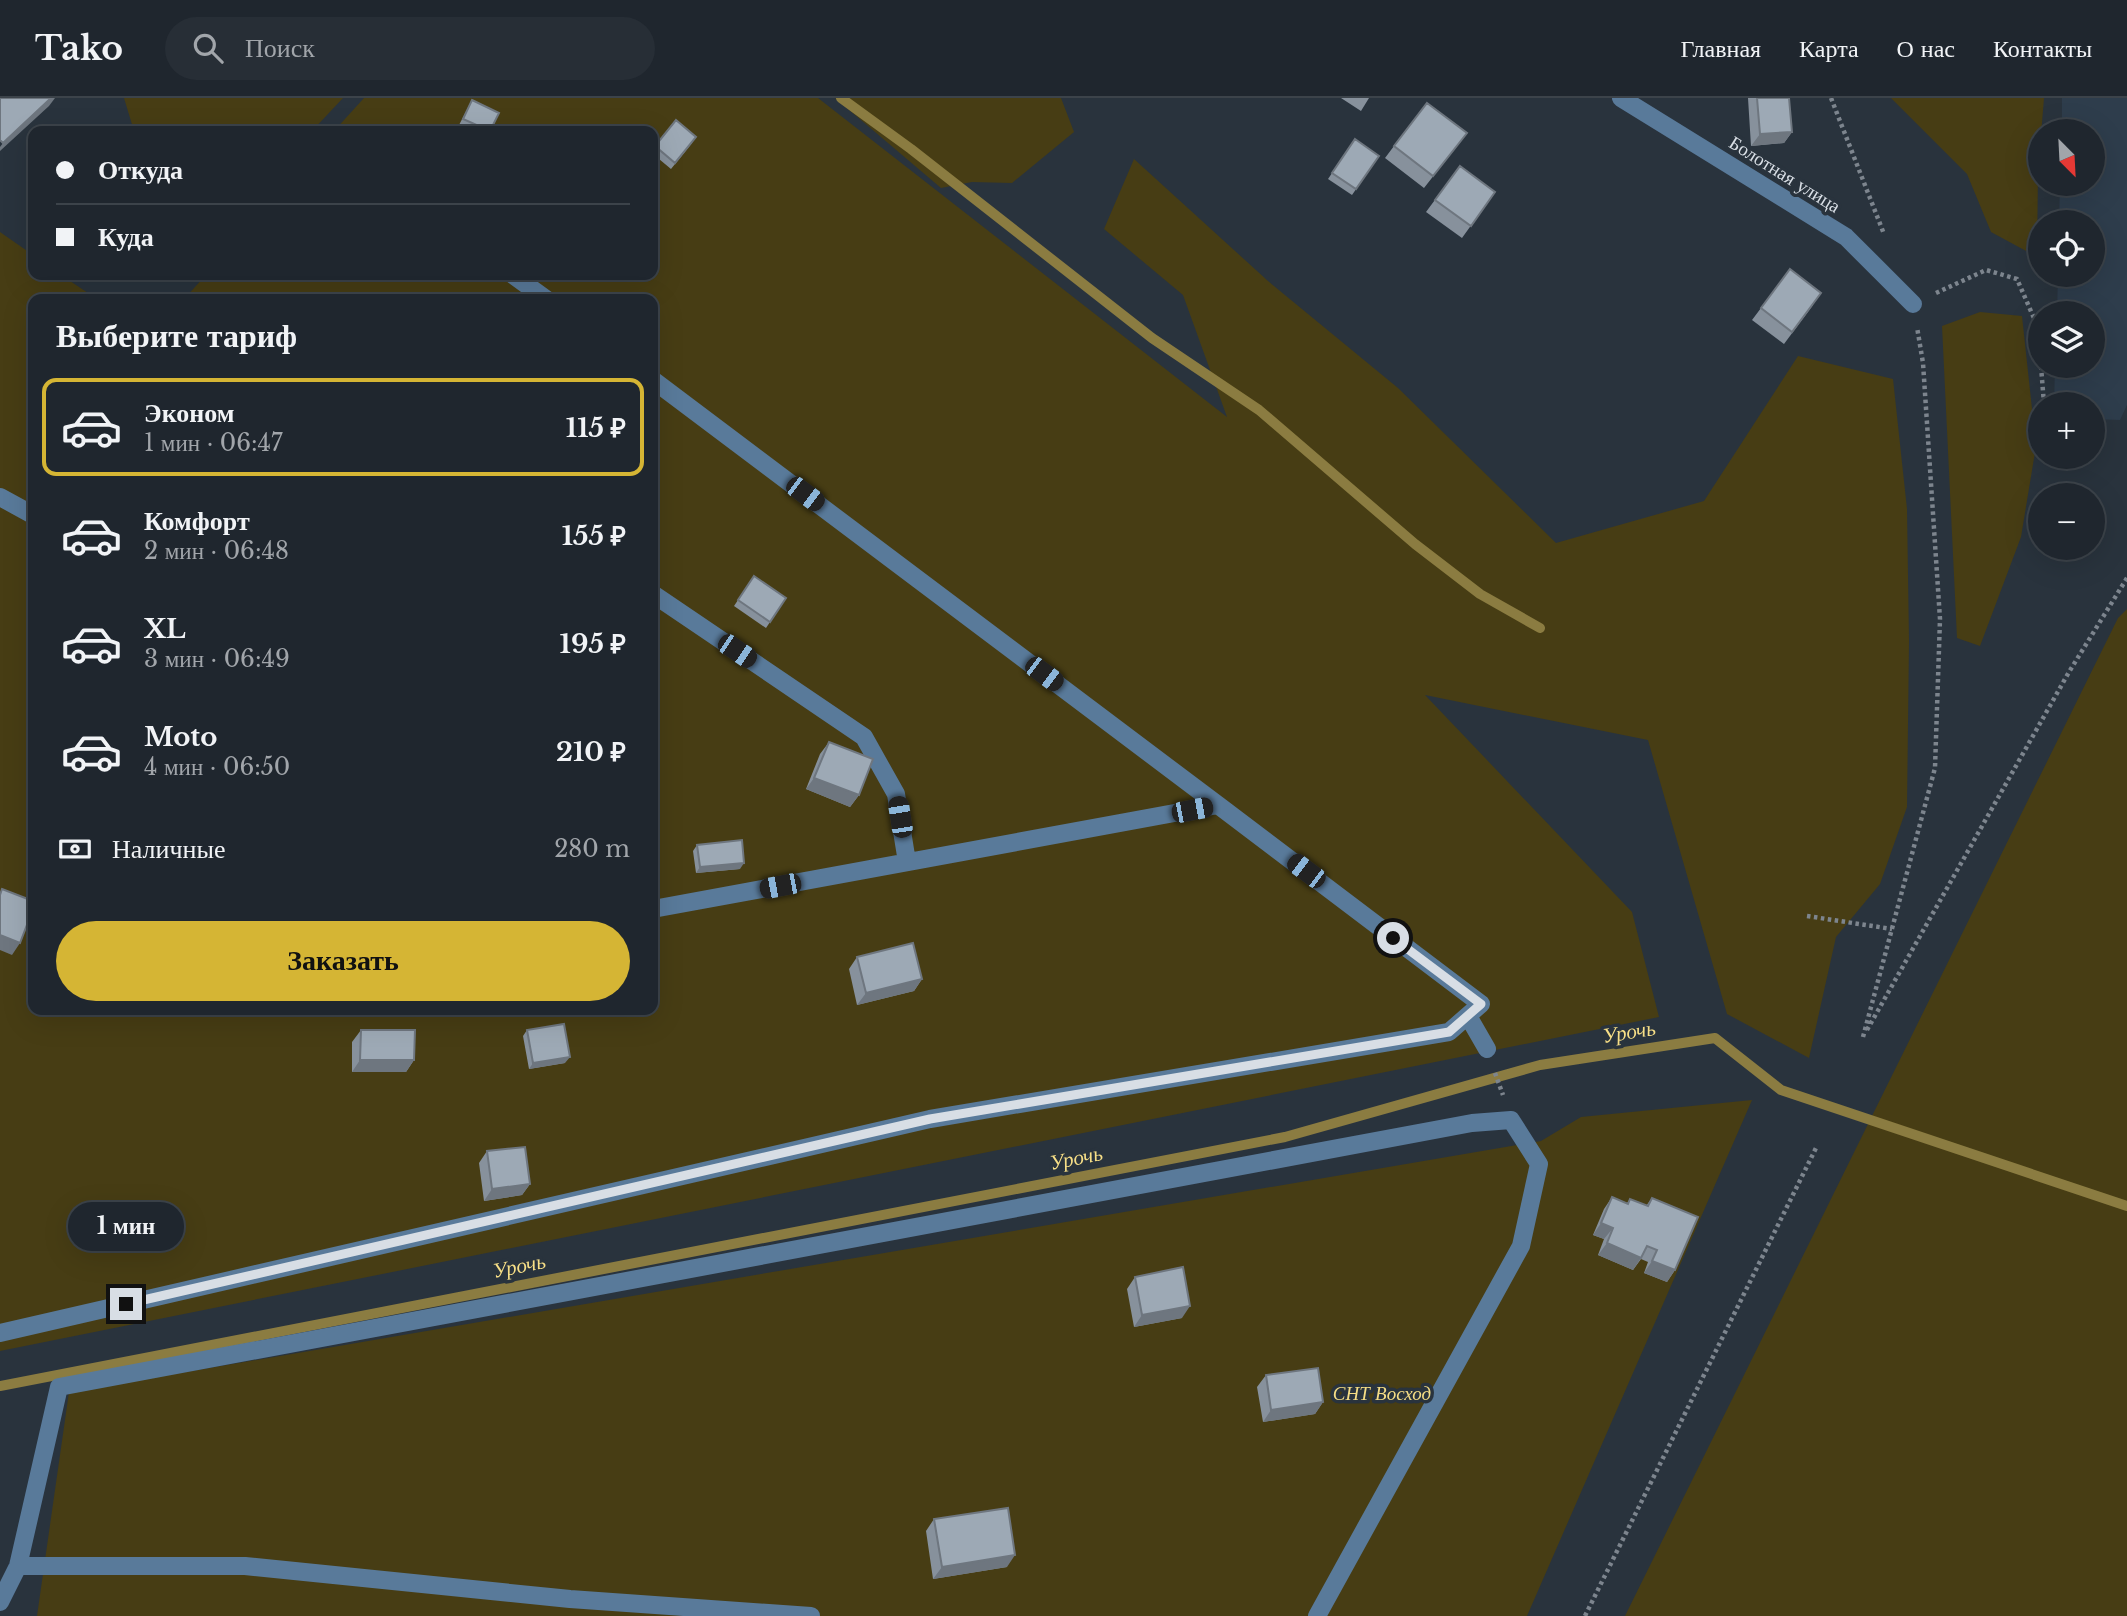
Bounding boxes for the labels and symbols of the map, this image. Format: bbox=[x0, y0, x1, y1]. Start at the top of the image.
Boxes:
north arrow bbox=[2028, 119, 2105, 196]
street label: Болотная улица bbox=[1725, 131, 1845, 218]
car bbox=[782, 473, 829, 515]
car bbox=[714, 631, 761, 671]
car bbox=[1021, 653, 1068, 695]
car bbox=[887, 795, 914, 839]
car bbox=[1170, 796, 1215, 824]
car bbox=[1283, 850, 1330, 892]
car bbox=[758, 872, 803, 900]
route start bbox=[1377, 922, 1409, 954]
water label: Урочь bbox=[1601, 1015, 1657, 1049]
water label: Урочь bbox=[1047, 1140, 1105, 1176]
callout: 1 мин bbox=[68, 1202, 184, 1252]
water label: Урочь bbox=[490, 1248, 548, 1284]
route end bbox=[110, 1288, 142, 1320]
park label: СНТ Восход bbox=[1333, 1382, 1431, 1405]

